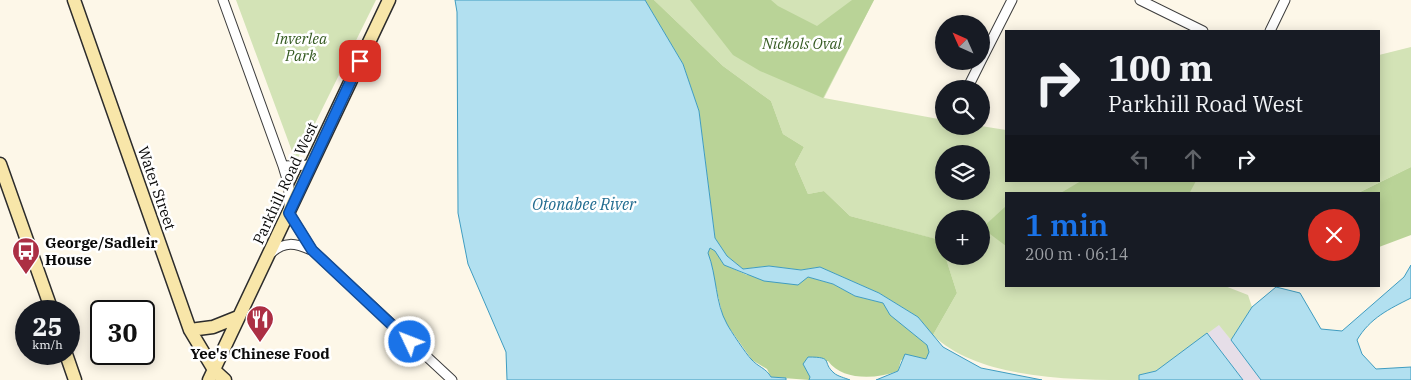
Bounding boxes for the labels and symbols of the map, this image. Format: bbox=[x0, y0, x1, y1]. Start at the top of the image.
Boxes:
north arrow bbox=[935, 15, 990, 70]
park label: Inverlea Park bbox=[274, 29, 328, 65]
park label: Nichols Oval bbox=[761, 34, 843, 53]
pin bbox=[339, 40, 381, 82]
street label: Parkhill Road West bbox=[248, 119, 322, 247]
street label: Water Street bbox=[134, 144, 180, 232]
water label: Otonabee River bbox=[532, 194, 637, 214]
place label: George/Sadleir House bbox=[45, 233, 158, 269]
bus stop icon: George/Sadleir House bbox=[11, 236, 41, 275]
speed limit sign: 30 bbox=[90, 300, 155, 365]
restaurant icon: Yee's Chinese Food bbox=[245, 304, 275, 343]
position arrow bbox=[383, 315, 435, 367]
place label: Yee's Chinese Food bbox=[190, 344, 330, 363]

